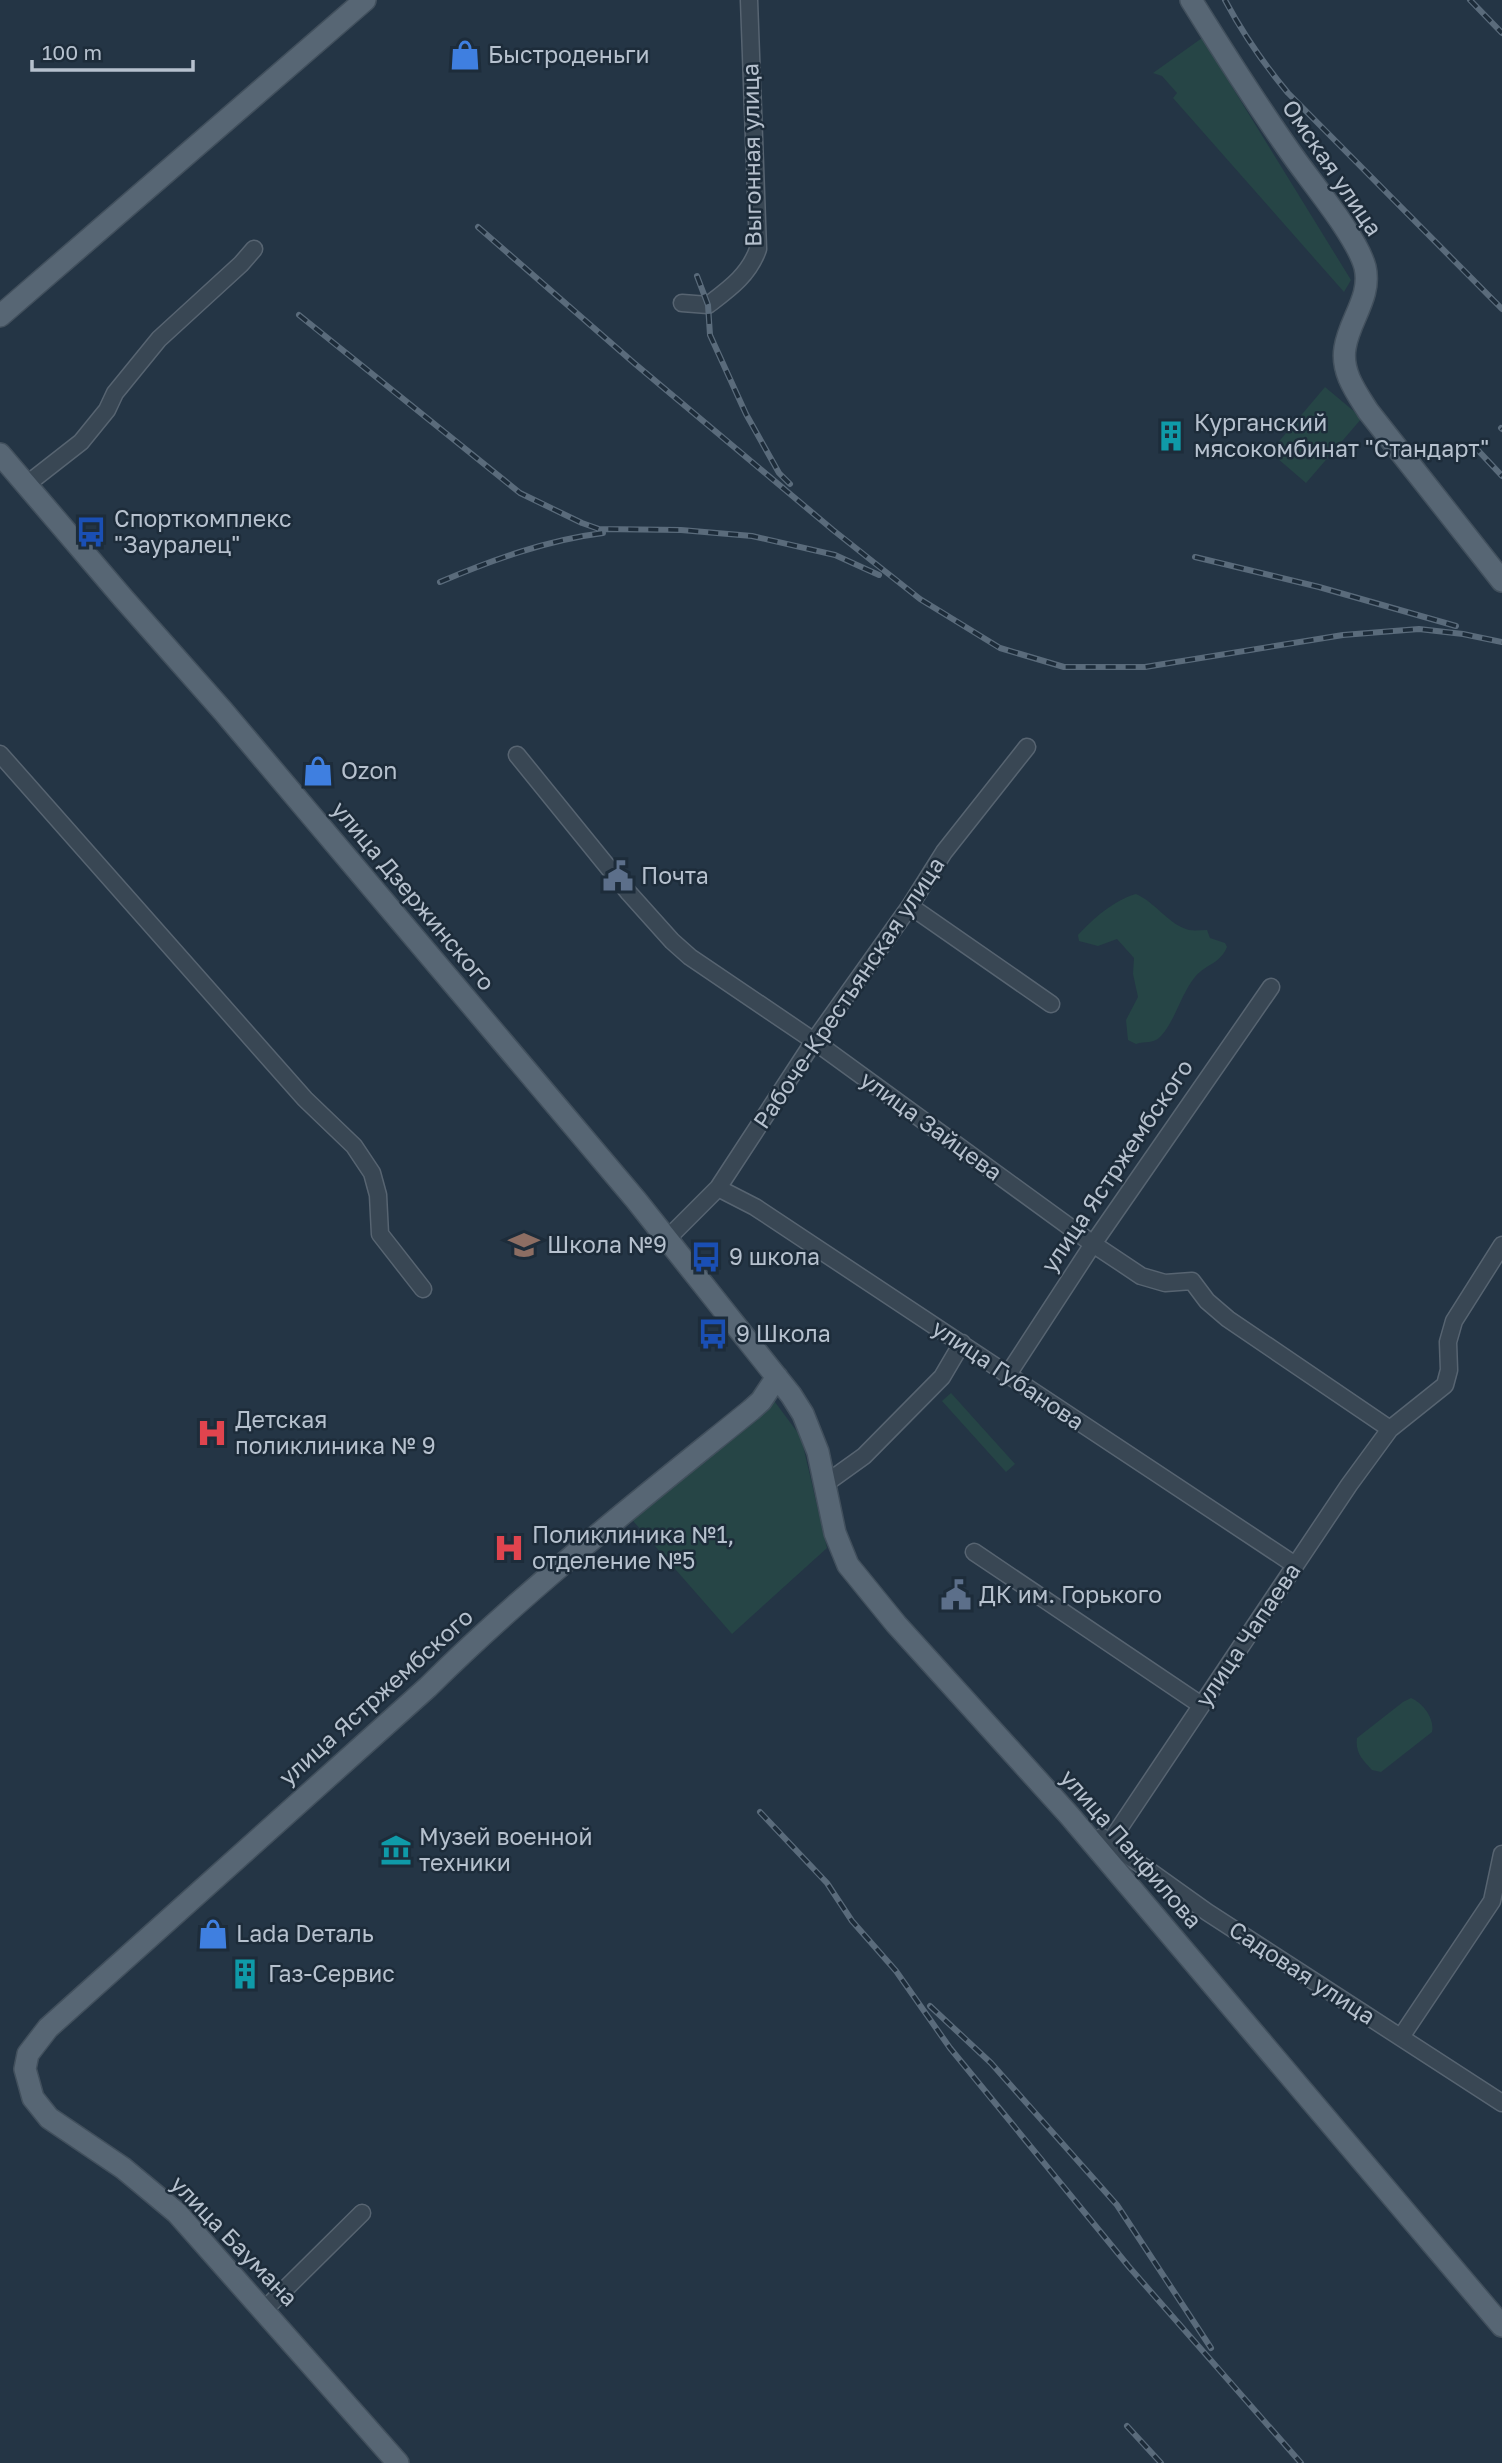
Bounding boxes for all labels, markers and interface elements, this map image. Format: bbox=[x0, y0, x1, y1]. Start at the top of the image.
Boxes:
scale bar bbox=[32, 28, 192, 72]
shop icon: Быстроденьги bbox=[448, 38, 482, 72]
text: 100 m bbox=[42, 39, 102, 65]
place label: Быстроденьги bbox=[488, 40, 650, 68]
street label: Выгонная улица bbox=[735, 63, 767, 247]
street label: Омская улица bbox=[1277, 94, 1389, 241]
place label: Курганский мясокомбинат "Стандарт" bbox=[1194, 408, 1489, 462]
building icon: Курганский мясокомбинат "Стандарт" bbox=[1154, 419, 1188, 453]
place label: Спорткомплекс "Зауралец" bbox=[114, 504, 291, 558]
bus stop icon: Спорткомплекс "Зауралец" bbox=[74, 515, 108, 549]
shop icon: Ozon bbox=[301, 754, 335, 788]
place label: Ozon bbox=[341, 756, 397, 784]
street label: улица Дзержинского bbox=[326, 795, 501, 996]
street label: Рабоче-Крестьянская улица bbox=[747, 851, 950, 1134]
public building icon: Почта bbox=[601, 859, 635, 893]
place label: Почта bbox=[641, 861, 709, 889]
street label: улица Ястржембского bbox=[1034, 1053, 1198, 1277]
street label: улица Зайцева bbox=[855, 1064, 1008, 1186]
school or university icon: Школа №9 bbox=[507, 1228, 541, 1262]
place label: Школа №9 bbox=[547, 1230, 667, 1258]
bus stop icon: 9 школа bbox=[689, 1240, 723, 1274]
place label: 9 школа bbox=[729, 1242, 820, 1270]
street label: улица Губанова bbox=[927, 1313, 1090, 1435]
bus stop icon: 9 Школа bbox=[696, 1317, 730, 1351]
place label: 9 Школа bbox=[736, 1319, 831, 1347]
place label: Детская поликлиника № 9 bbox=[235, 1405, 436, 1459]
hospital icon: Детская поликлиника № 9 bbox=[195, 1416, 229, 1450]
place label: Поликлиника №1, отделение №5 bbox=[532, 1520, 735, 1574]
hospital icon: Поликлиника №1, отделение №5 bbox=[492, 1531, 526, 1565]
street label: улица Чапаева bbox=[1189, 1557, 1306, 1712]
public building icon: ДК им. Горького bbox=[939, 1578, 973, 1612]
place label: ДК им. Горького bbox=[979, 1580, 1162, 1608]
street label: улица Ястржембского bbox=[273, 1602, 478, 1791]
street label: улица Панфилова bbox=[1055, 1763, 1208, 1934]
place label: Музей военной техники bbox=[419, 1822, 592, 1876]
museum icon: Музей военной техники bbox=[379, 1833, 413, 1867]
street label: Садовая улица bbox=[1224, 1915, 1381, 2030]
shop icon: Lada Dеталь bbox=[196, 1917, 230, 1951]
place label: Lada Dеталь bbox=[236, 1919, 374, 1947]
building icon: Газ-Сервис bbox=[228, 1957, 262, 1991]
place label: Газ-Сервис bbox=[268, 1959, 395, 1987]
street label: улица Баумана bbox=[165, 2169, 304, 2311]

